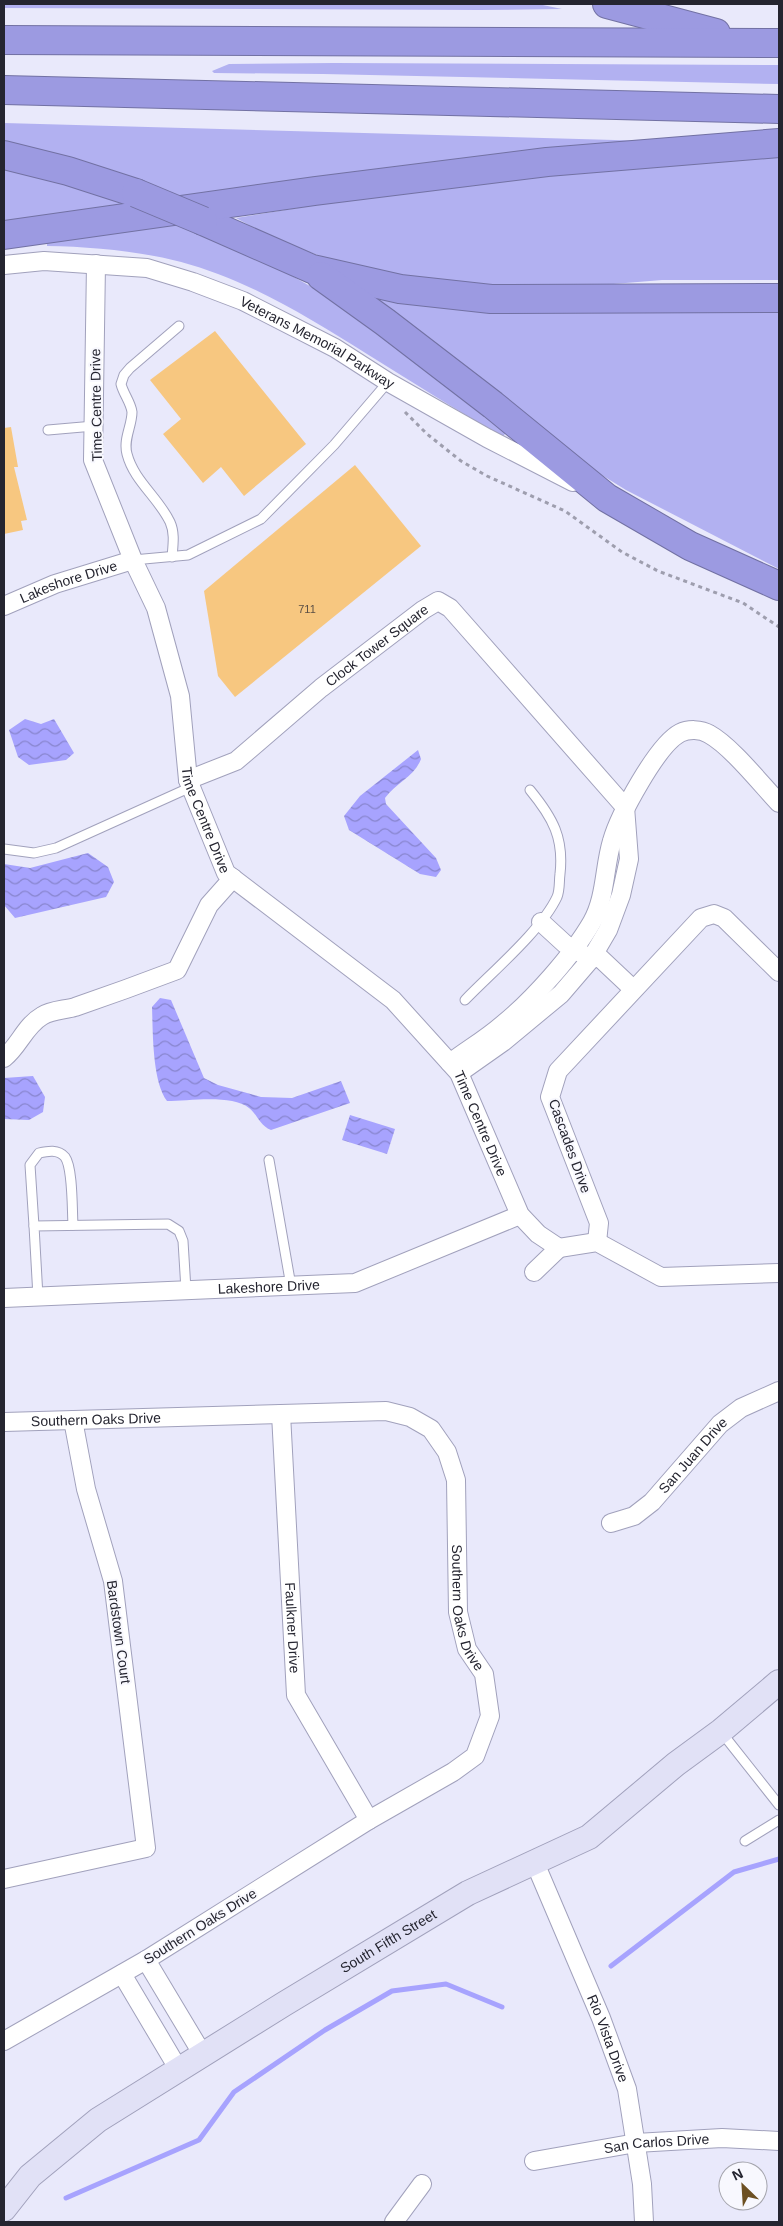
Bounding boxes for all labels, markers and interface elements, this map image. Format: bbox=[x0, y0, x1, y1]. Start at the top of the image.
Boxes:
street label: Veterans Memorial Parkway bbox=[237, 293, 397, 392]
street label: Time Centre Drive bbox=[87, 348, 105, 462]
street label: Lakeshore Drive bbox=[17, 557, 119, 606]
street label: Clock Tower Square bbox=[322, 601, 431, 690]
house number: 711 bbox=[298, 603, 316, 615]
street label: Time Centre Drive bbox=[179, 766, 233, 876]
street label: Time Centre Drive bbox=[451, 1068, 510, 1179]
street label: Cascades Drive bbox=[546, 1097, 594, 1195]
street label: Lakeshore Drive bbox=[217, 1277, 320, 1297]
street label: Southern Oaks Drive bbox=[31, 1409, 161, 1429]
street label: San Juan Drive bbox=[655, 1414, 730, 1497]
street label: Southern Oaks Drive bbox=[449, 1544, 487, 1674]
street label: Bardstown Court bbox=[104, 1579, 134, 1685]
street label: Faulkner Drive bbox=[282, 1582, 303, 1674]
street label: Southern Oaks Drive bbox=[141, 1885, 260, 1967]
street label: South Fifth Street bbox=[337, 1906, 439, 1976]
street label: Rio Vista Drive bbox=[584, 1992, 632, 2085]
street label: San Carlos Drive bbox=[603, 2131, 710, 2157]
north arrow bbox=[718, 2161, 768, 2211]
text: N bbox=[730, 2165, 745, 2184]

